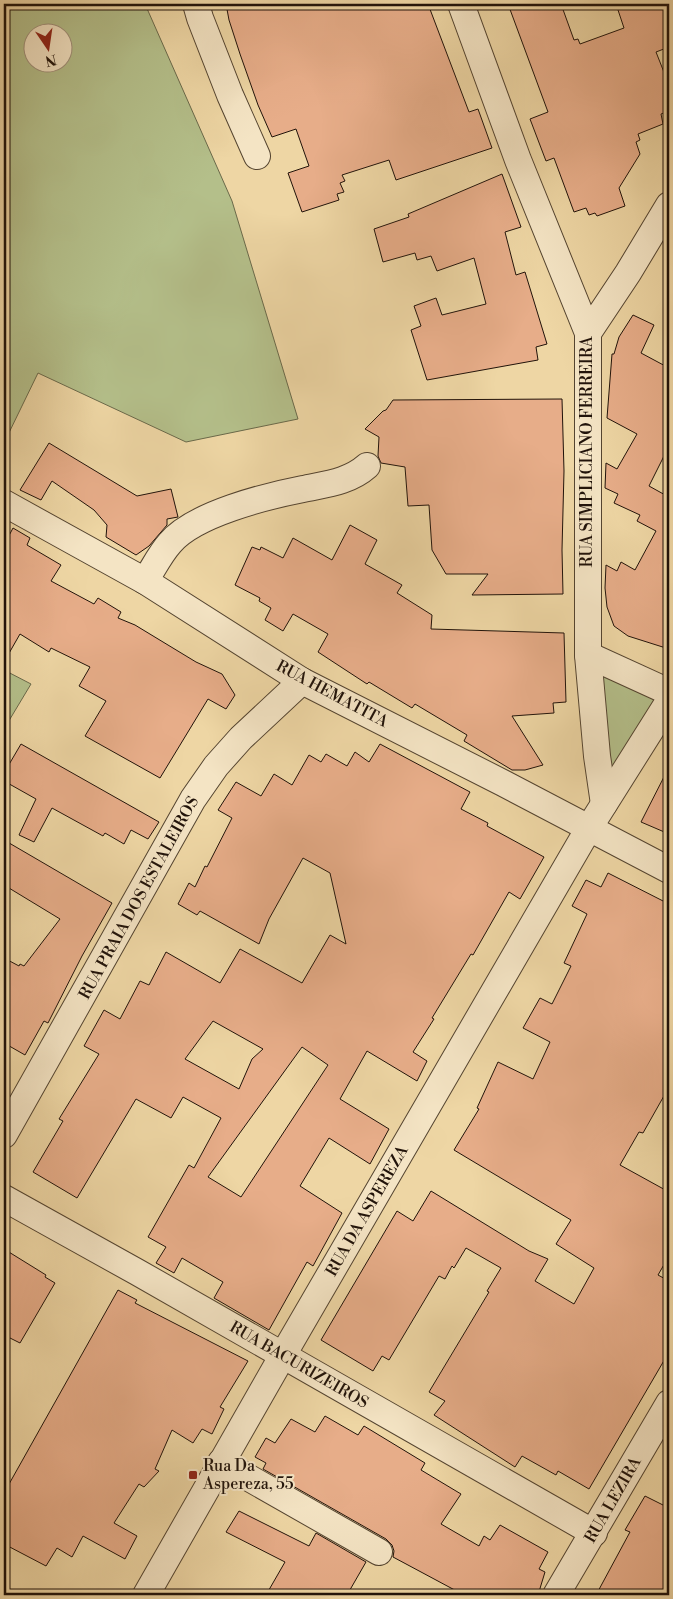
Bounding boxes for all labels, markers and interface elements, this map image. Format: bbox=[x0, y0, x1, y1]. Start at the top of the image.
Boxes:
north arrow bbox=[22, 22, 72, 72]
text: N bbox=[43, 50, 58, 70]
street label: RUA SIMPLICIANO FERREIRA bbox=[577, 335, 597, 568]
street label: RUA HEMATITA bbox=[273, 656, 392, 732]
street label: RUA PRAIA DOS ESTALEIROS bbox=[75, 793, 203, 1003]
street label: RUA DA ASPEREZA bbox=[321, 1141, 413, 1280]
street label: RUA BACURIZEIROS bbox=[226, 1317, 372, 1413]
street label: RUA LEZIRA bbox=[580, 1453, 646, 1547]
place label: Rua Da Aspereza, 55 bbox=[202, 1456, 294, 1494]
marker: Rua Da Aspereza, 55 bbox=[187, 1469, 199, 1481]

